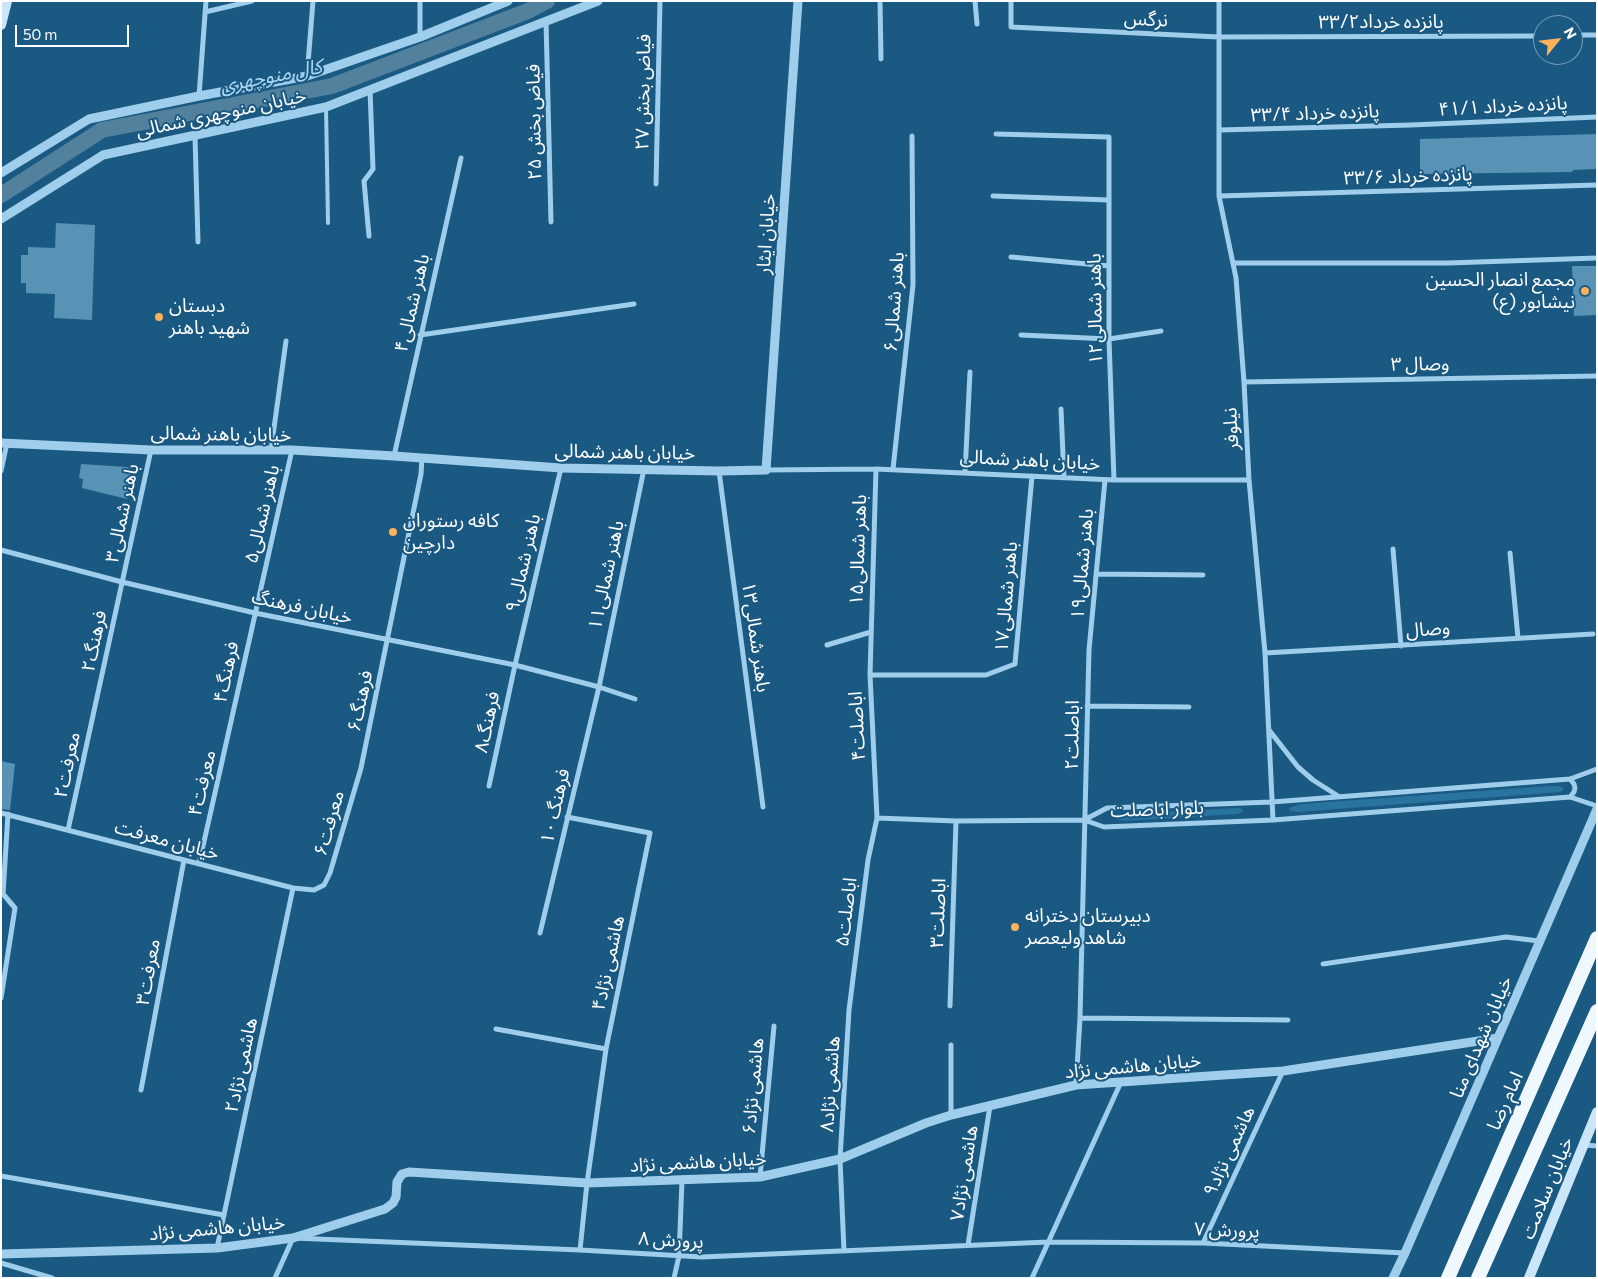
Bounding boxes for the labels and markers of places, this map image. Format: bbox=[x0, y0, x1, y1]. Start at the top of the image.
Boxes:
place label: مجمع انصار الحسین (ع) نیشابور bbox=[1426, 269, 1575, 313]
marker: مجمع انصار الحسین (ع) نیشابور bbox=[1579, 285, 1591, 297]
place label: دبستان شهید باهنر bbox=[169, 295, 250, 339]
marker: دبستان شهید باهنر bbox=[153, 311, 165, 323]
place label: کافه رستوران دارچین bbox=[403, 510, 499, 554]
marker: کافه رستوران دارچین bbox=[387, 526, 399, 538]
place label: دبیرستان دخترانه شاهد ولیعصر bbox=[1025, 905, 1151, 949]
marker: دبیرستان دخترانه شاهد ولیعصر bbox=[1009, 921, 1021, 933]

